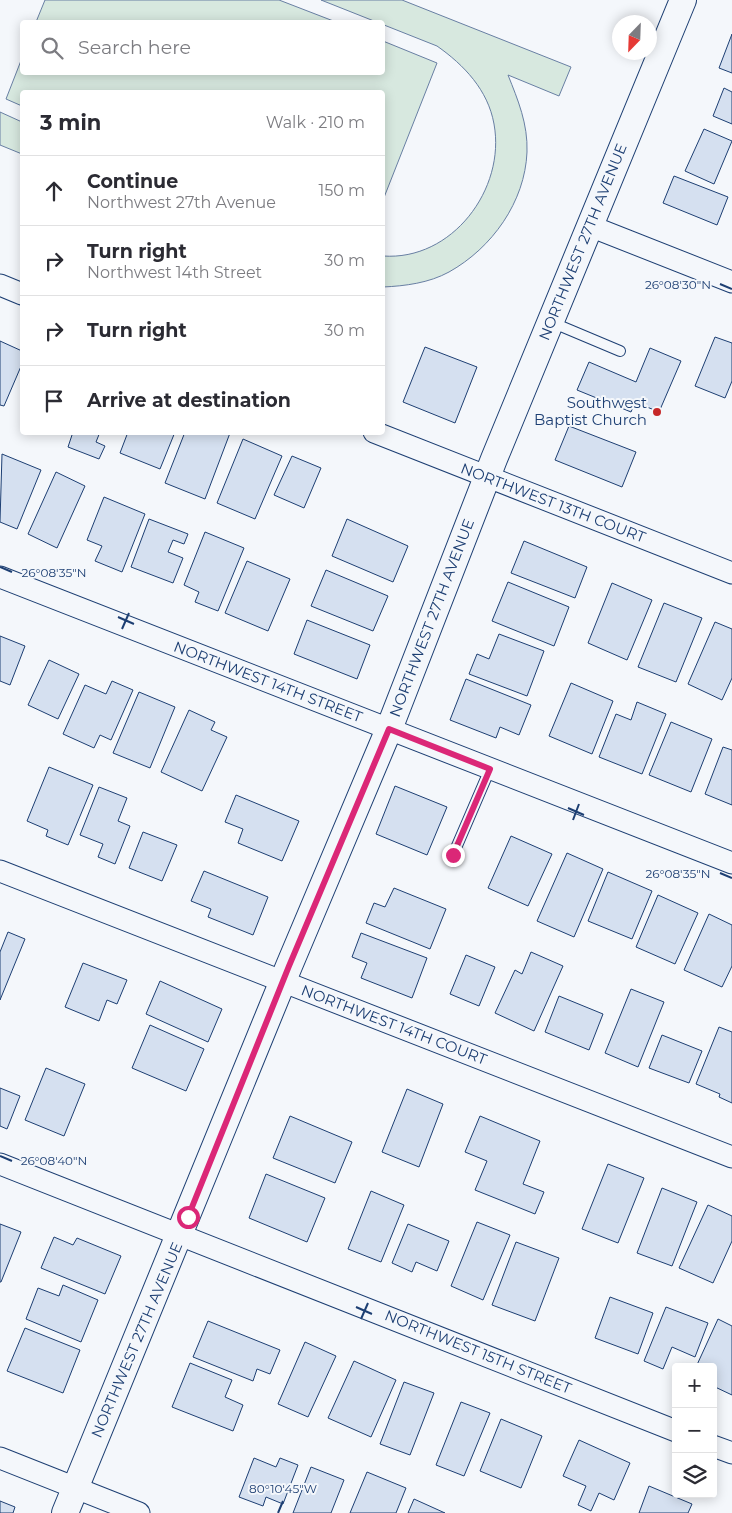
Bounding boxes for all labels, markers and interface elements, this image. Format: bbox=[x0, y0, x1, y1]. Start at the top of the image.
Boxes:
north arrow bbox=[612, 15, 657, 60]
search box bbox=[20, 20, 385, 75]
icon: search bbox=[38, 34, 66, 62]
text: Search here bbox=[78, 36, 191, 59]
text: 3 min bbox=[40, 110, 101, 135]
text: Walk · 210 m bbox=[266, 113, 365, 132]
street label: NORTHWEST 27TH AVENUE bbox=[534, 141, 631, 343]
text: Continue bbox=[87, 170, 178, 193]
icon: ahead bbox=[40, 177, 68, 205]
text: 150 m bbox=[318, 181, 365, 200]
text: Northwest 27th Avenue bbox=[87, 193, 276, 212]
text: Turn right bbox=[87, 240, 187, 263]
icon: right bbox=[40, 247, 68, 275]
text: 30 m bbox=[324, 251, 365, 270]
text: Northwest 14th Street bbox=[87, 263, 262, 282]
text: 26°08'30"N bbox=[645, 277, 711, 292]
icon: right bbox=[40, 317, 68, 345]
text: Turn right bbox=[87, 319, 187, 342]
text: 30 m bbox=[324, 321, 365, 340]
icon: arrive bbox=[40, 387, 68, 415]
text: Arrive at destination bbox=[87, 389, 291, 412]
place label: Southwest Baptist Church bbox=[534, 393, 647, 429]
marker: Southwest Baptist Church bbox=[651, 406, 663, 418]
street label: NORTHWEST 13TH COURT bbox=[458, 458, 649, 547]
street label: NORTHWEST 27TH AVENUE bbox=[385, 516, 478, 720]
text: 26°08'35"N bbox=[22, 565, 86, 580]
street label: NORTHWEST 14TH STREET bbox=[171, 637, 366, 726]
route end bbox=[442, 844, 465, 867]
text: 26°08'35"N bbox=[646, 866, 710, 881]
street label: NORTHWEST 14TH COURT bbox=[299, 980, 490, 1069]
text: 26°08'40"N bbox=[21, 1153, 87, 1168]
route start bbox=[177, 1206, 200, 1229]
street label: NORTHWEST 27TH AVENUE bbox=[87, 1239, 186, 1441]
street label: NORTHWEST 15TH STREET bbox=[382, 1305, 575, 1398]
map controls bbox=[672, 1363, 717, 1498]
button: + bbox=[672, 1363, 717, 1408]
button: − bbox=[672, 1408, 717, 1453]
button: layers bbox=[672, 1453, 717, 1498]
text: 80°10'45"W bbox=[249, 1481, 317, 1496]

